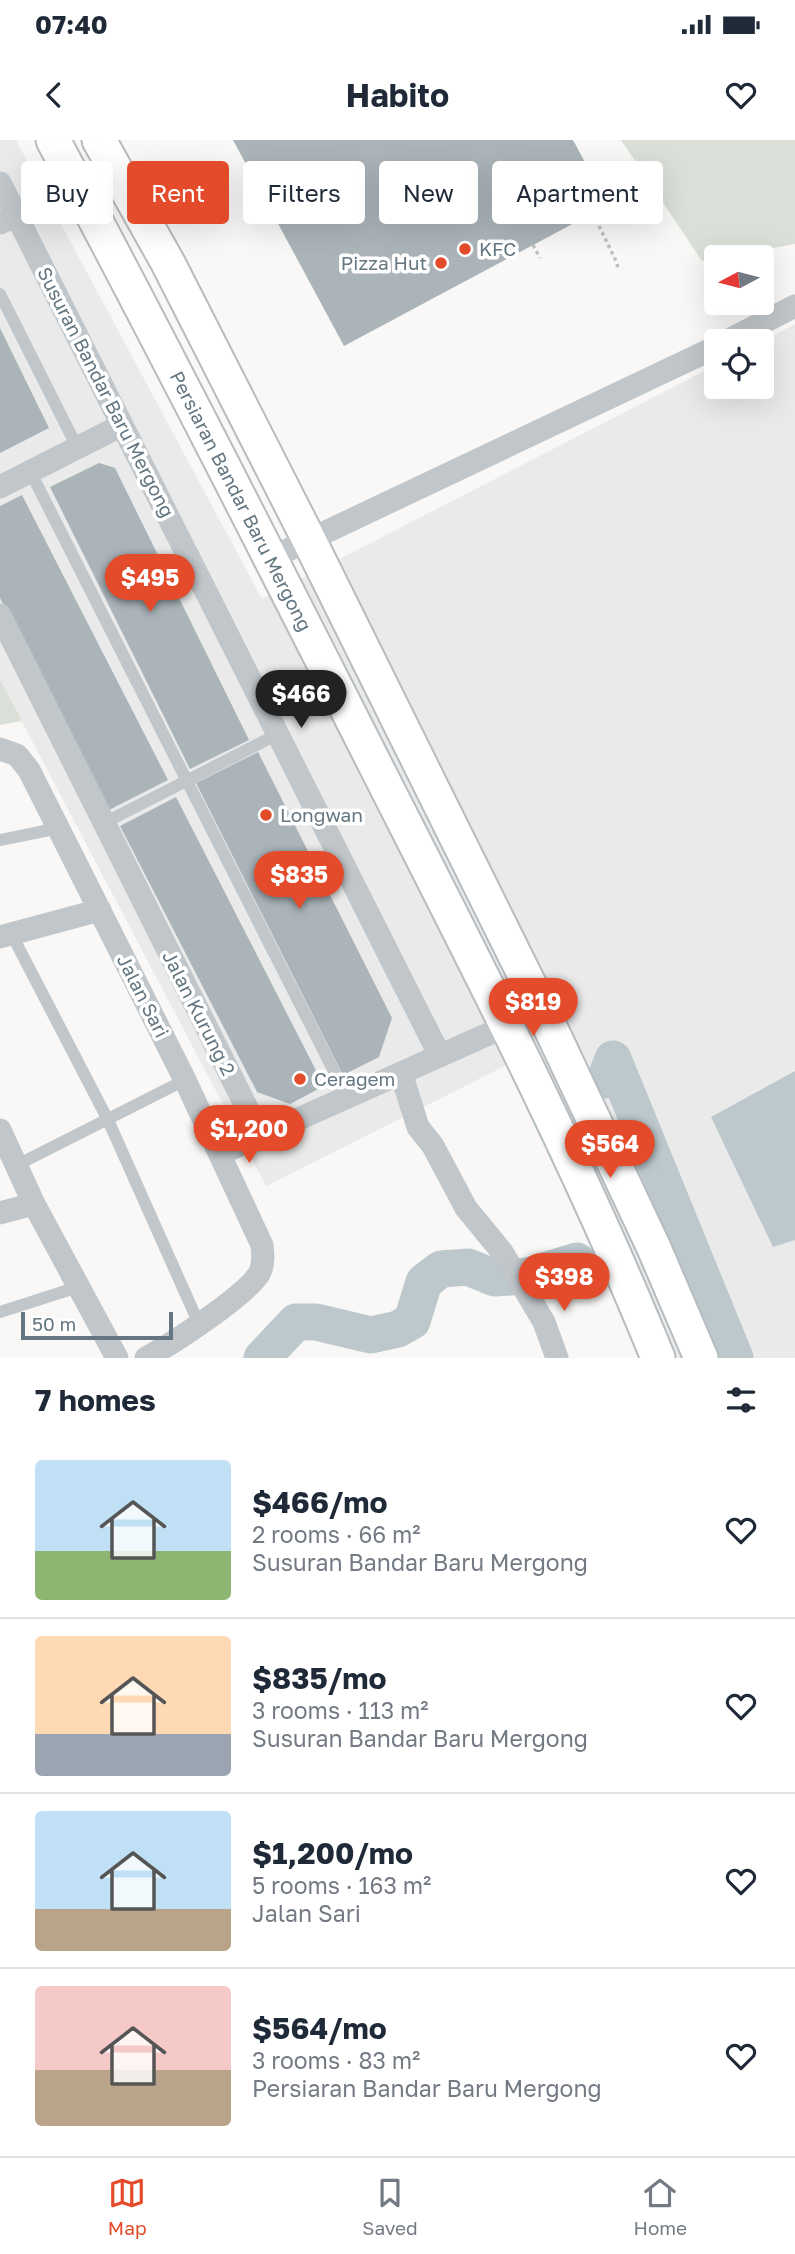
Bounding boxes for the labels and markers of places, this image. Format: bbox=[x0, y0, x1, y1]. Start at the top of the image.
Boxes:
place label: KFC bbox=[479, 237, 516, 260]
marker: KFC bbox=[457, 241, 473, 257]
place label: Pizza Hut bbox=[341, 251, 427, 274]
marker: Pizza Hut bbox=[433, 255, 449, 271]
pin: $495 bbox=[109, 554, 191, 614]
pin: $466 bbox=[260, 670, 342, 730]
place label: Longwan bbox=[280, 803, 363, 826]
marker: Longwan bbox=[258, 807, 274, 823]
pin: $835 bbox=[258, 852, 340, 911]
pin: $819 bbox=[492, 978, 574, 1038]
place label: Ceragem bbox=[314, 1067, 395, 1090]
marker: Ceragem bbox=[292, 1071, 308, 1087]
pin: $1,200 bbox=[192, 1105, 306, 1165]
pin: $564 bbox=[569, 1121, 651, 1180]
pin: $398 bbox=[523, 1254, 605, 1313]

